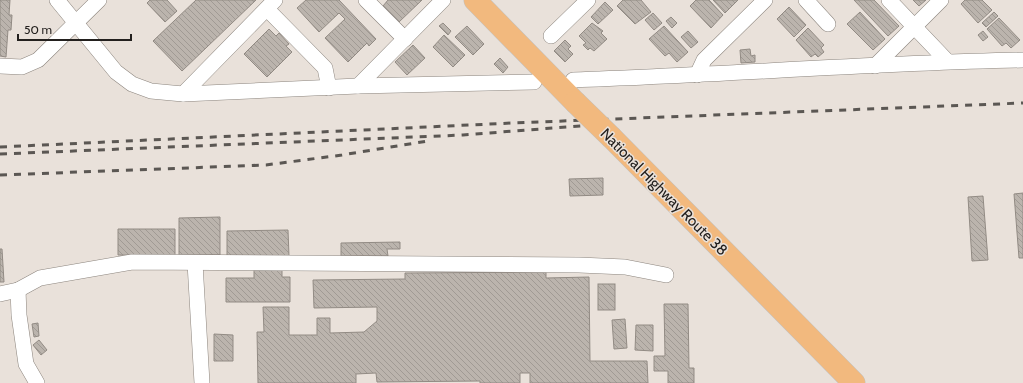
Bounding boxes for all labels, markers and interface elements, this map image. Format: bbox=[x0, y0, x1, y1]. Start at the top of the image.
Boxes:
scale bar bbox=[18, 16, 131, 42]
text: 50 m bbox=[24, 22, 52, 37]
street label: National Highway Route 38 bbox=[597, 125, 731, 259]

